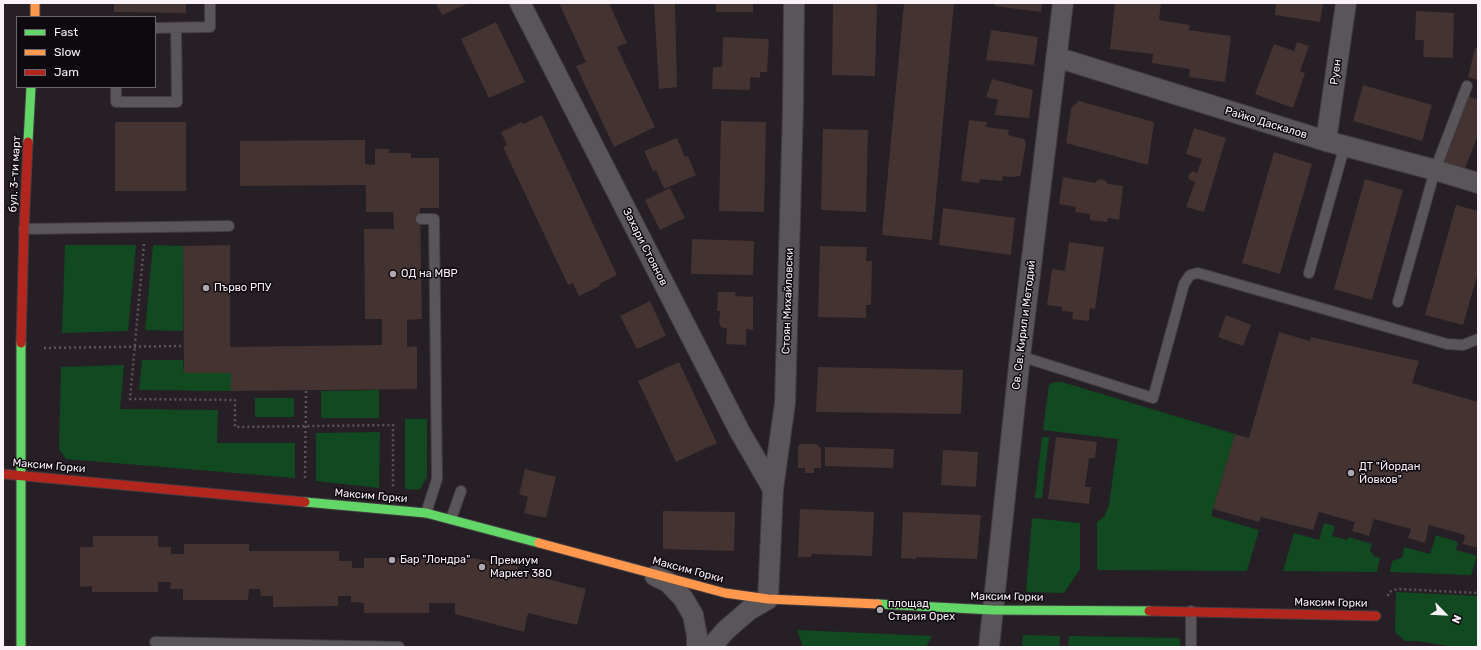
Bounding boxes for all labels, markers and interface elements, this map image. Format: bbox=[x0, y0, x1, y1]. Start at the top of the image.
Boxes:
legend bbox=[16, 16, 156, 88]
text: Fast bbox=[54, 25, 78, 39]
text: Slow bbox=[54, 45, 81, 59]
street label: Руен bbox=[1328, 58, 1344, 86]
text: Jam bbox=[54, 65, 79, 79]
street label: Райко Даскалов bbox=[1223, 104, 1309, 142]
street label: бул. 3-ти март bbox=[6, 135, 24, 213]
street label: Захари Стоянов bbox=[620, 206, 670, 288]
street label: Стоян Михайловски bbox=[780, 248, 796, 354]
street label: Св. Св. Кирил и Методий bbox=[1010, 260, 1038, 390]
place label: ОД на МВР bbox=[401, 267, 458, 281]
marker: ОД на МВР bbox=[388, 269, 398, 279]
place label: Първо РПУ bbox=[214, 281, 271, 295]
marker: Първо РПУ bbox=[201, 283, 211, 293]
street label: Максим Горки bbox=[12, 456, 86, 476]
place label: ДТ "Йордан Йовков" bbox=[1359, 460, 1420, 486]
marker: ДТ "Йордан Йовков" bbox=[1346, 468, 1356, 478]
street label: Максим Горки bbox=[334, 486, 408, 506]
place label: Бар "Лондра" bbox=[400, 553, 470, 567]
place label: Премиум Маркет 380 bbox=[490, 554, 552, 580]
street label: Максим Горки bbox=[651, 554, 725, 586]
marker: Бар "Лондра" bbox=[387, 555, 397, 565]
marker: Премиум Маркет 380 bbox=[477, 562, 487, 572]
street label: Максим Горки bbox=[970, 590, 1044, 604]
north arrow bbox=[1425, 594, 1465, 634]
street label: Максим Горки bbox=[1294, 596, 1368, 610]
place label: площад Стария Орех bbox=[888, 597, 955, 623]
marker: площад Стария Орех bbox=[875, 605, 885, 615]
text: N bbox=[1449, 613, 1464, 625]

